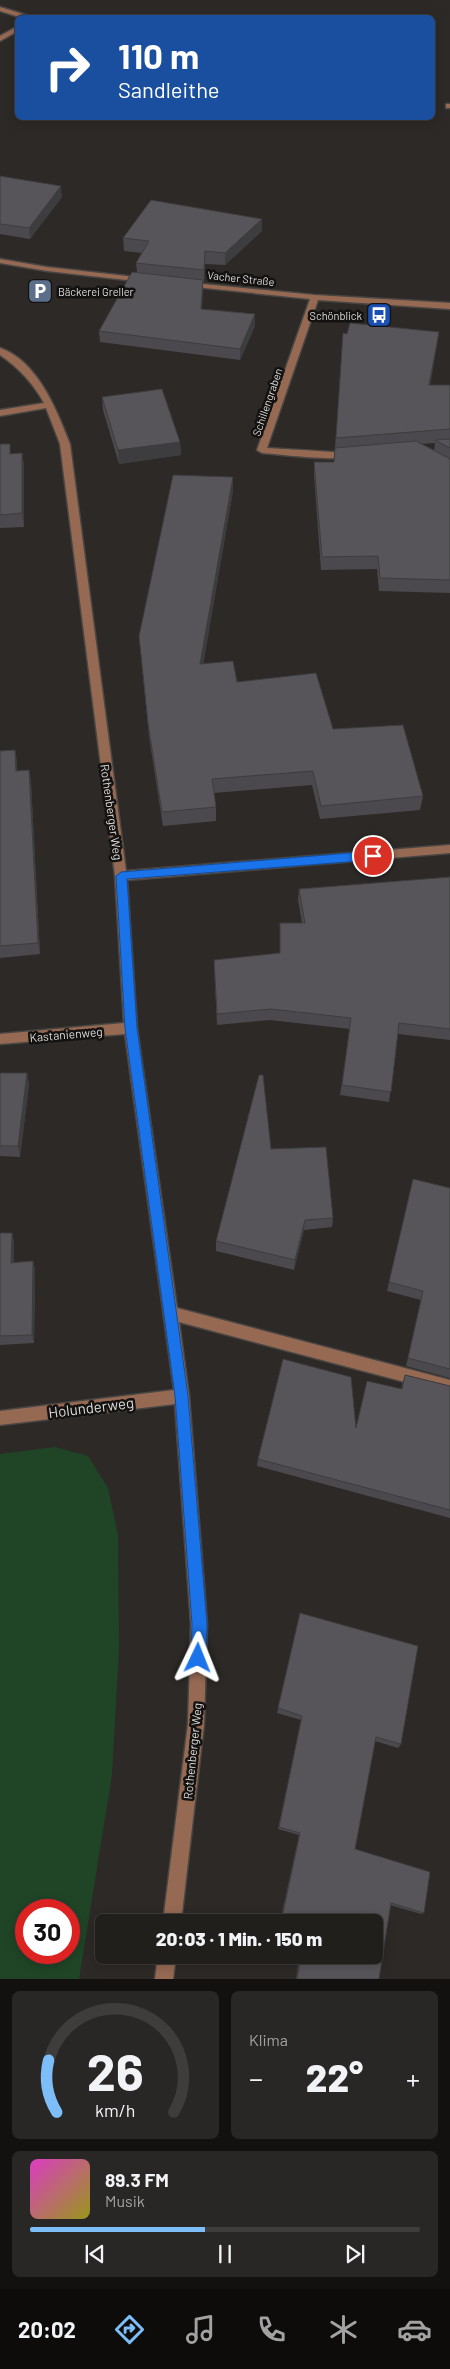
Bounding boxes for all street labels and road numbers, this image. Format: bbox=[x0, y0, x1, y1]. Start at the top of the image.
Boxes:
street label: Vacher Straße bbox=[207, 268, 275, 288]
street label: Schillengraben bbox=[249, 366, 285, 438]
street label: Rothenberger Weg bbox=[98, 763, 126, 861]
street label: Kastanienweg bbox=[29, 1024, 103, 1044]
street label: Holunderweg bbox=[47, 1393, 135, 1421]
street label: Rothenberger Weg bbox=[180, 1702, 204, 1800]

